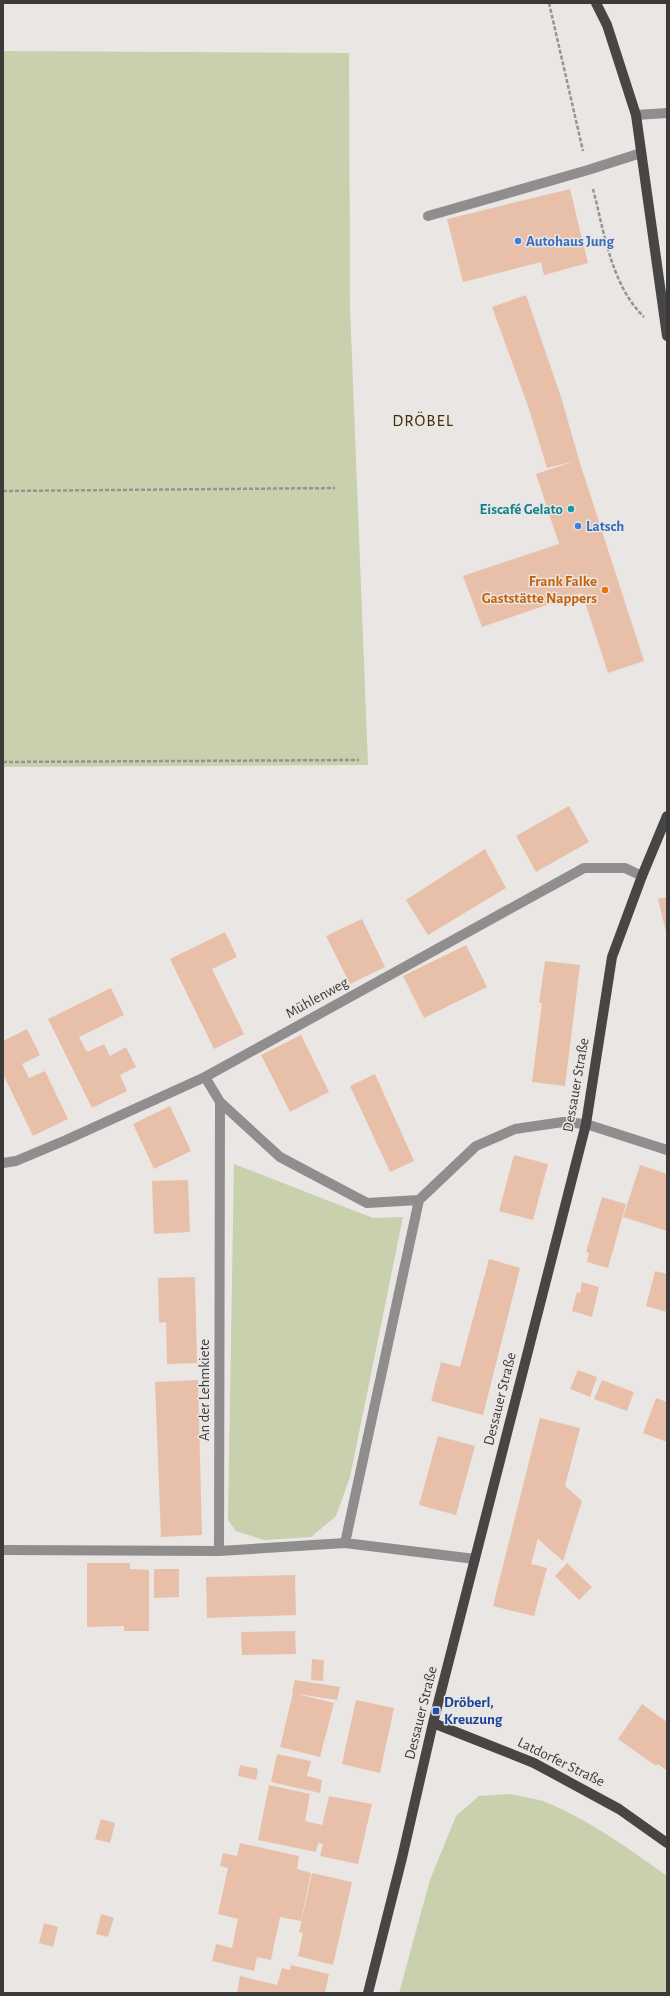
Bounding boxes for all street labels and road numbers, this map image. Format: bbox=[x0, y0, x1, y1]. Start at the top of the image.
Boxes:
street label: Mühlenweg bbox=[283, 974, 351, 1021]
street label: Dessauer Straße bbox=[560, 1037, 592, 1133]
street label: An der Lehmkiete bbox=[197, 1339, 212, 1441]
street label: Dessauer Straße bbox=[481, 1351, 519, 1447]
street label: Dessauer Straße bbox=[402, 1665, 440, 1761]
street label: Latdorfer Straße bbox=[515, 1734, 607, 1790]

